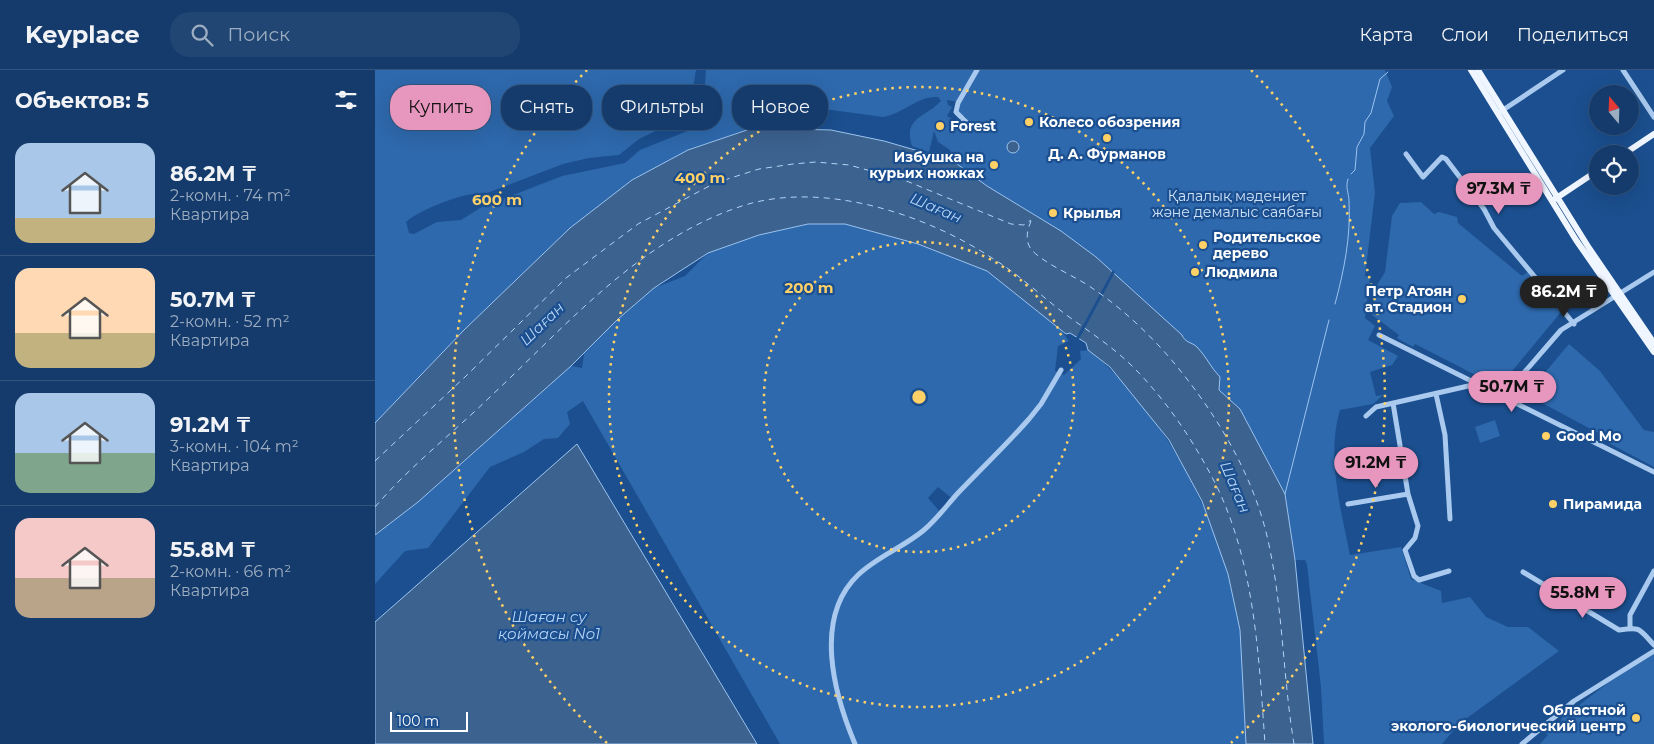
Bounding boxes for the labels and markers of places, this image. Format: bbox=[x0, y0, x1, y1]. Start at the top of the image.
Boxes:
place label: Колесо обозрения bbox=[1039, 113, 1180, 131]
marker: Колесо обозрения bbox=[1023, 116, 1035, 128]
place label: Forest bbox=[950, 117, 996, 135]
marker: Forest bbox=[934, 120, 946, 132]
marker: Д. А. Фурманов bbox=[1101, 132, 1113, 144]
place label: Д. А. Фурманов bbox=[1048, 145, 1166, 163]
place label: Избушка на курьих ножках bbox=[869, 148, 985, 182]
marker: Избушка на курьих ножках bbox=[988, 159, 1000, 171]
pin: 97.3M ₸ bbox=[1453, 172, 1545, 215]
place label: Крылья bbox=[1063, 204, 1121, 222]
marker: Крылья bbox=[1047, 207, 1059, 219]
place label: Родительское дерево bbox=[1213, 228, 1321, 262]
marker: Родительское дерево bbox=[1197, 239, 1209, 251]
place label: Людмила bbox=[1205, 263, 1278, 281]
marker: Людмила bbox=[1189, 266, 1201, 278]
pin: 86.2M ₸ bbox=[1518, 276, 1610, 318]
place label: Петр Атоян ат. Стадион bbox=[1365, 282, 1452, 316]
marker: Петр Атоян ат. Стадион bbox=[1456, 293, 1468, 305]
pin: 50.7M ₸ bbox=[1466, 370, 1558, 413]
centre of rings bbox=[910, 388, 928, 406]
place label: Good Mo bbox=[1556, 427, 1621, 445]
marker: Good Mo bbox=[1540, 430, 1552, 442]
pin: 91.2M ₸ bbox=[1330, 446, 1422, 489]
place label: Пирамида bbox=[1563, 495, 1642, 513]
marker: Пирамида bbox=[1547, 498, 1559, 510]
pin: 55.8M ₸ bbox=[1537, 576, 1629, 619]
place label: Областной эколого-биологический центр bbox=[1391, 701, 1626, 735]
marker: Областной эколого-биологический центр bbox=[1630, 712, 1642, 724]

